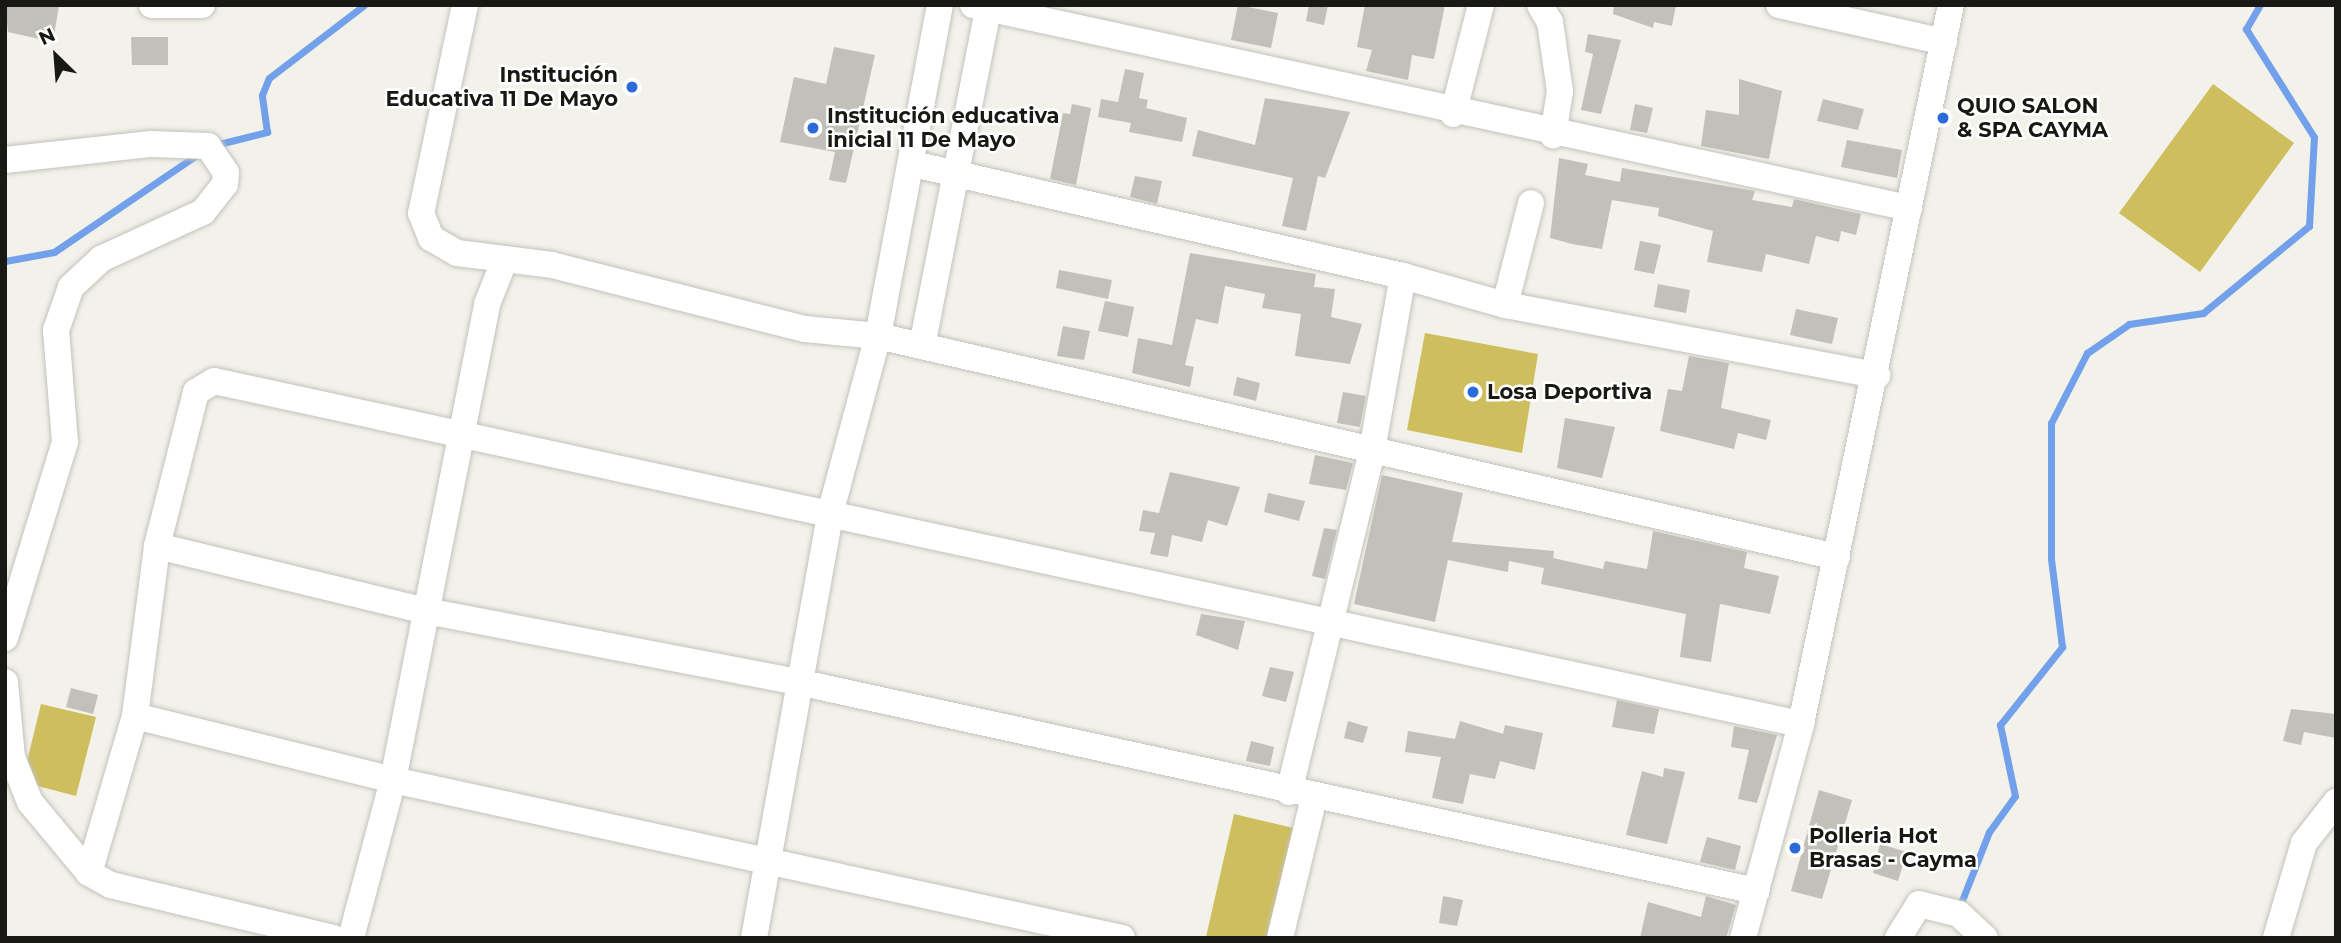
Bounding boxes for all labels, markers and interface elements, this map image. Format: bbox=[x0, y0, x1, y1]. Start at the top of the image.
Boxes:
north arrow bbox=[21, 21, 91, 91]
text: N bbox=[35, 23, 59, 50]
place label: Institución Educativa 11 De Mayo bbox=[385, 62, 618, 112]
marker: Institución Educativa 11 De Mayo bbox=[624, 79, 640, 95]
place label: QUIO SALON & SPA CAYMA bbox=[1957, 93, 2108, 143]
place label: Institución educativa inicial 11 De Mayo bbox=[827, 103, 1060, 153]
marker: QUIO SALON & SPA CAYMA bbox=[1935, 110, 1951, 126]
marker: Institución educativa inicial 11 De Mayo bbox=[805, 120, 821, 136]
place label: Losa Deportiva bbox=[1487, 379, 1652, 405]
marker: Losa Deportiva bbox=[1465, 384, 1481, 400]
place label: Polleria Hot Brasas - Cayma bbox=[1809, 823, 1977, 873]
marker: Polleria Hot Brasas - Cayma bbox=[1787, 840, 1803, 856]

